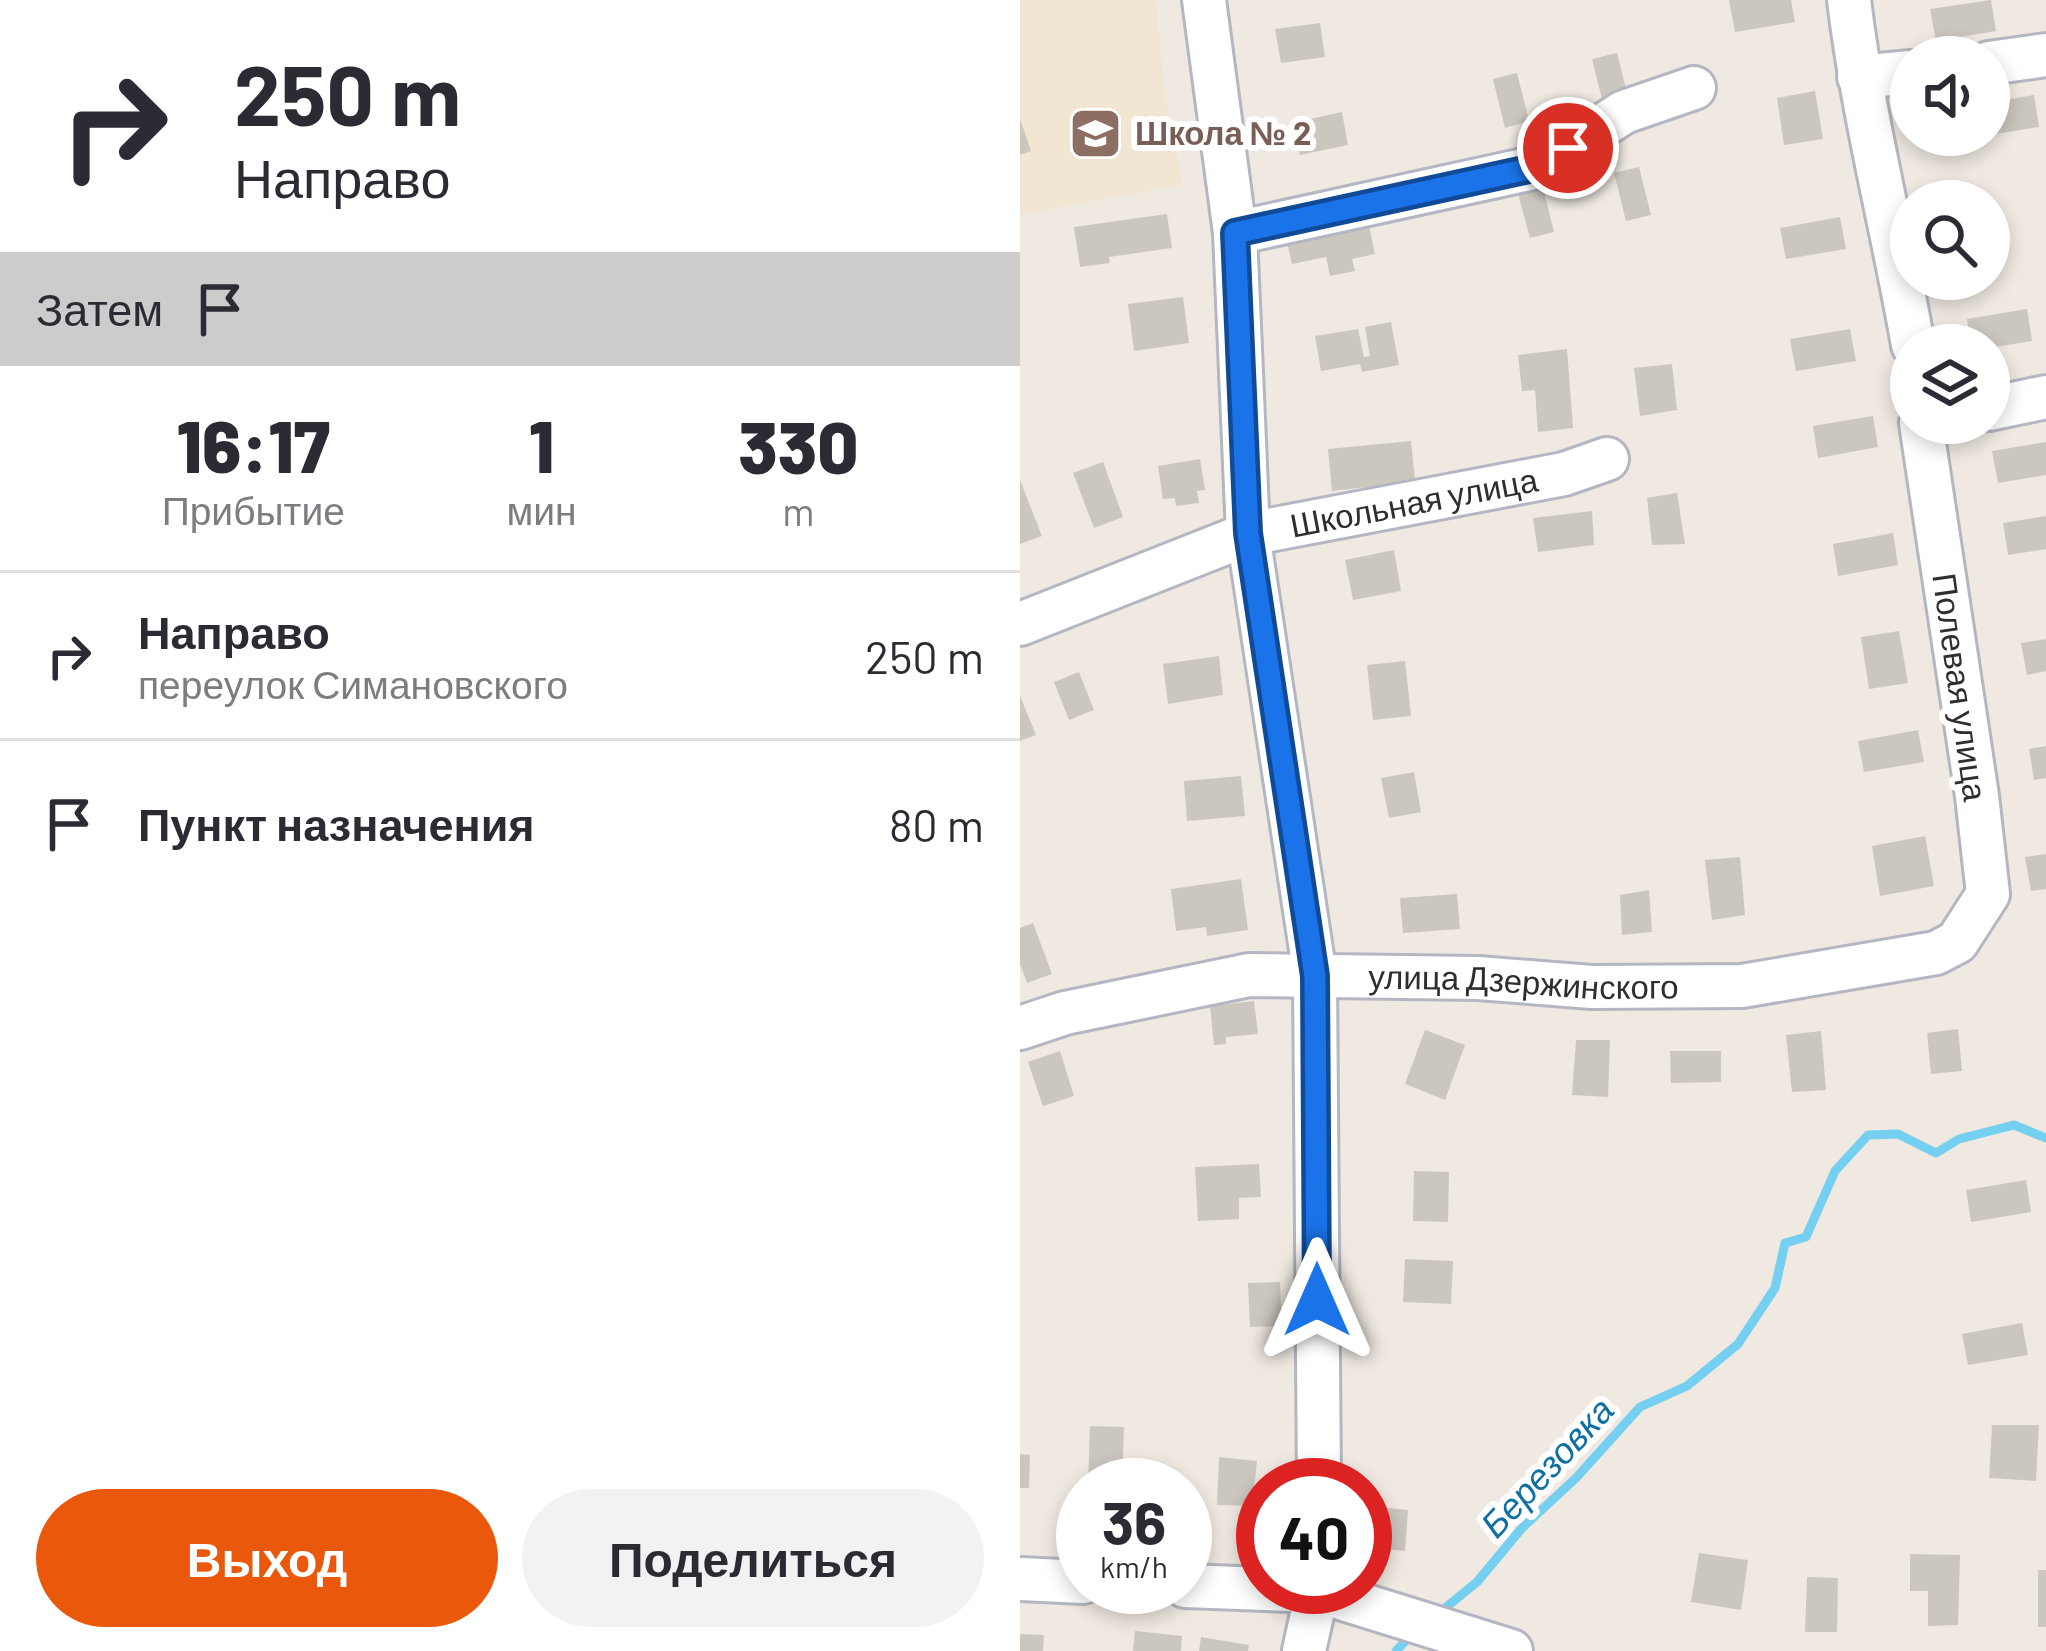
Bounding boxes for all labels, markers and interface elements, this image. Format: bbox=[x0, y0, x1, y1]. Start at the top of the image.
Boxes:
map controls bbox=[1890, 36, 2010, 444]
button: sound bbox=[1890, 36, 2010, 156]
text: 250 m bbox=[234, 42, 461, 143]
icon: right bbox=[36, 48, 192, 204]
pin bbox=[1517, 97, 1619, 199]
school or university icon: Школа № 2 bbox=[1068, 105, 1124, 161]
place label: Школа № 2 bbox=[1135, 112, 1311, 152]
icon: arrive bbox=[1535, 115, 1601, 181]
text: Направо bbox=[234, 144, 450, 209]
button: search bbox=[1890, 180, 2010, 300]
icon: arrive bbox=[187, 276, 253, 342]
text: Затем bbox=[36, 281, 163, 335]
button: layers bbox=[1890, 324, 2010, 444]
text: 16:17 bbox=[176, 401, 330, 487]
text: 1 bbox=[529, 401, 554, 487]
text: 330 bbox=[738, 402, 858, 488]
street label: Школьная улица bbox=[1287, 458, 1541, 545]
text: Прибытие bbox=[162, 486, 345, 533]
text: мин bbox=[507, 486, 577, 533]
text: m bbox=[782, 487, 814, 534]
street label: Полевая улица bbox=[1925, 570, 1997, 804]
text: Направо bbox=[138, 604, 330, 658]
icon: right bbox=[36, 623, 102, 689]
text: 250 m bbox=[865, 629, 984, 683]
text: переулок Симановского bbox=[138, 660, 568, 707]
icon: arrive bbox=[36, 791, 102, 857]
text: Пункт назначения bbox=[138, 796, 535, 850]
text: 80 m bbox=[889, 797, 984, 851]
street label: улица Дзержинского bbox=[1368, 956, 1679, 1007]
position arrow bbox=[1254, 1237, 1380, 1363]
water label: Березовка bbox=[1470, 1387, 1622, 1545]
speed limit sign: 40 bbox=[1236, 1458, 1392, 1614]
text: 36 bbox=[1102, 1485, 1166, 1557]
button: Выход bbox=[36, 1489, 498, 1627]
button: Поделиться bbox=[522, 1489, 984, 1627]
text: km/h bbox=[1100, 1548, 1168, 1584]

